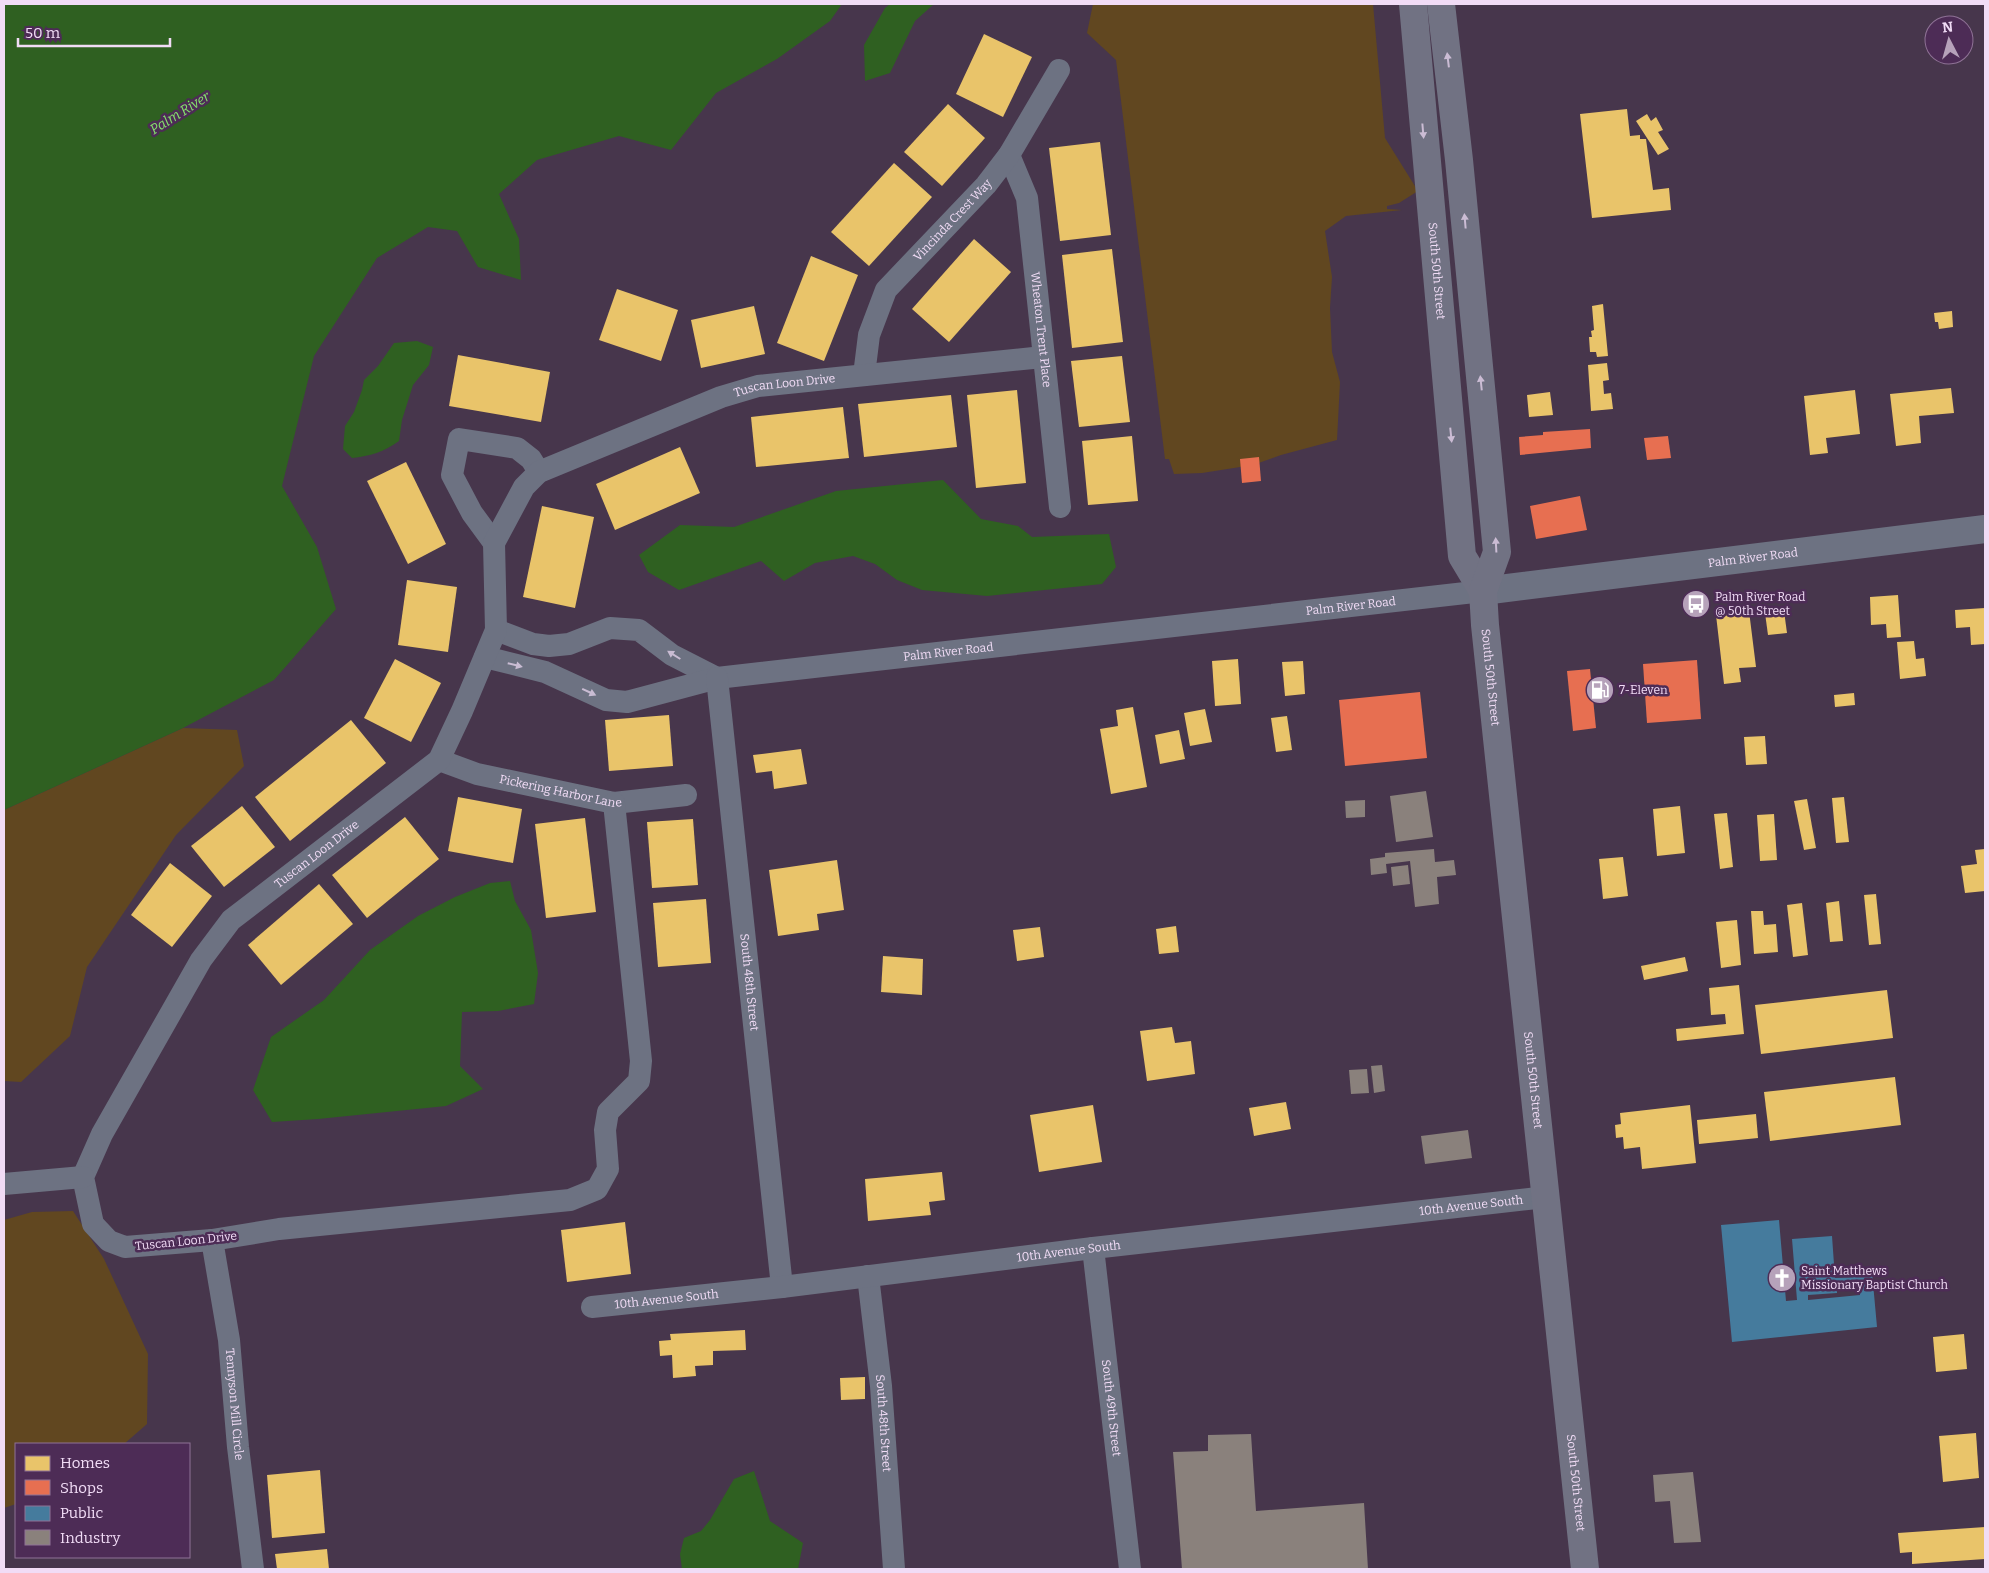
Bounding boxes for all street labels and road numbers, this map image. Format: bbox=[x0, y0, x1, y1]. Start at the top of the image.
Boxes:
street label: Vincinda Crest Way bbox=[910, 176, 995, 264]
street label: South 50th Street bbox=[1425, 222, 1448, 321]
street label: Wheaton Trent Place bbox=[1028, 271, 1054, 388]
street label: Tuscan Loon Drive bbox=[732, 371, 836, 400]
street label: Palm River Road bbox=[1707, 545, 1799, 570]
street label: Palm River Road bbox=[1305, 594, 1396, 618]
street label: South 50th Street bbox=[1478, 628, 1503, 727]
street label: Palm River Road bbox=[903, 640, 994, 664]
street label: Pickering Harbor Lane bbox=[498, 772, 623, 810]
street label: Tuscan Loon Drive bbox=[272, 817, 361, 891]
street label: South 48th Street bbox=[737, 933, 762, 1032]
street label: South 50th Street bbox=[1521, 1031, 1545, 1130]
street label: 10th Avenue South bbox=[1418, 1193, 1524, 1218]
street label: Tuscan Loon Drive bbox=[134, 1229, 238, 1253]
street label: 10th Avenue South bbox=[1016, 1238, 1122, 1264]
street label: 10th Avenue South bbox=[614, 1287, 720, 1312]
street label: Tennyson Mill Circle bbox=[223, 1348, 247, 1461]
street label: South 49th Street bbox=[1099, 1359, 1124, 1458]
street label: South 48th Street bbox=[873, 1374, 894, 1473]
street label: South 50th Street bbox=[1564, 1434, 1588, 1533]

